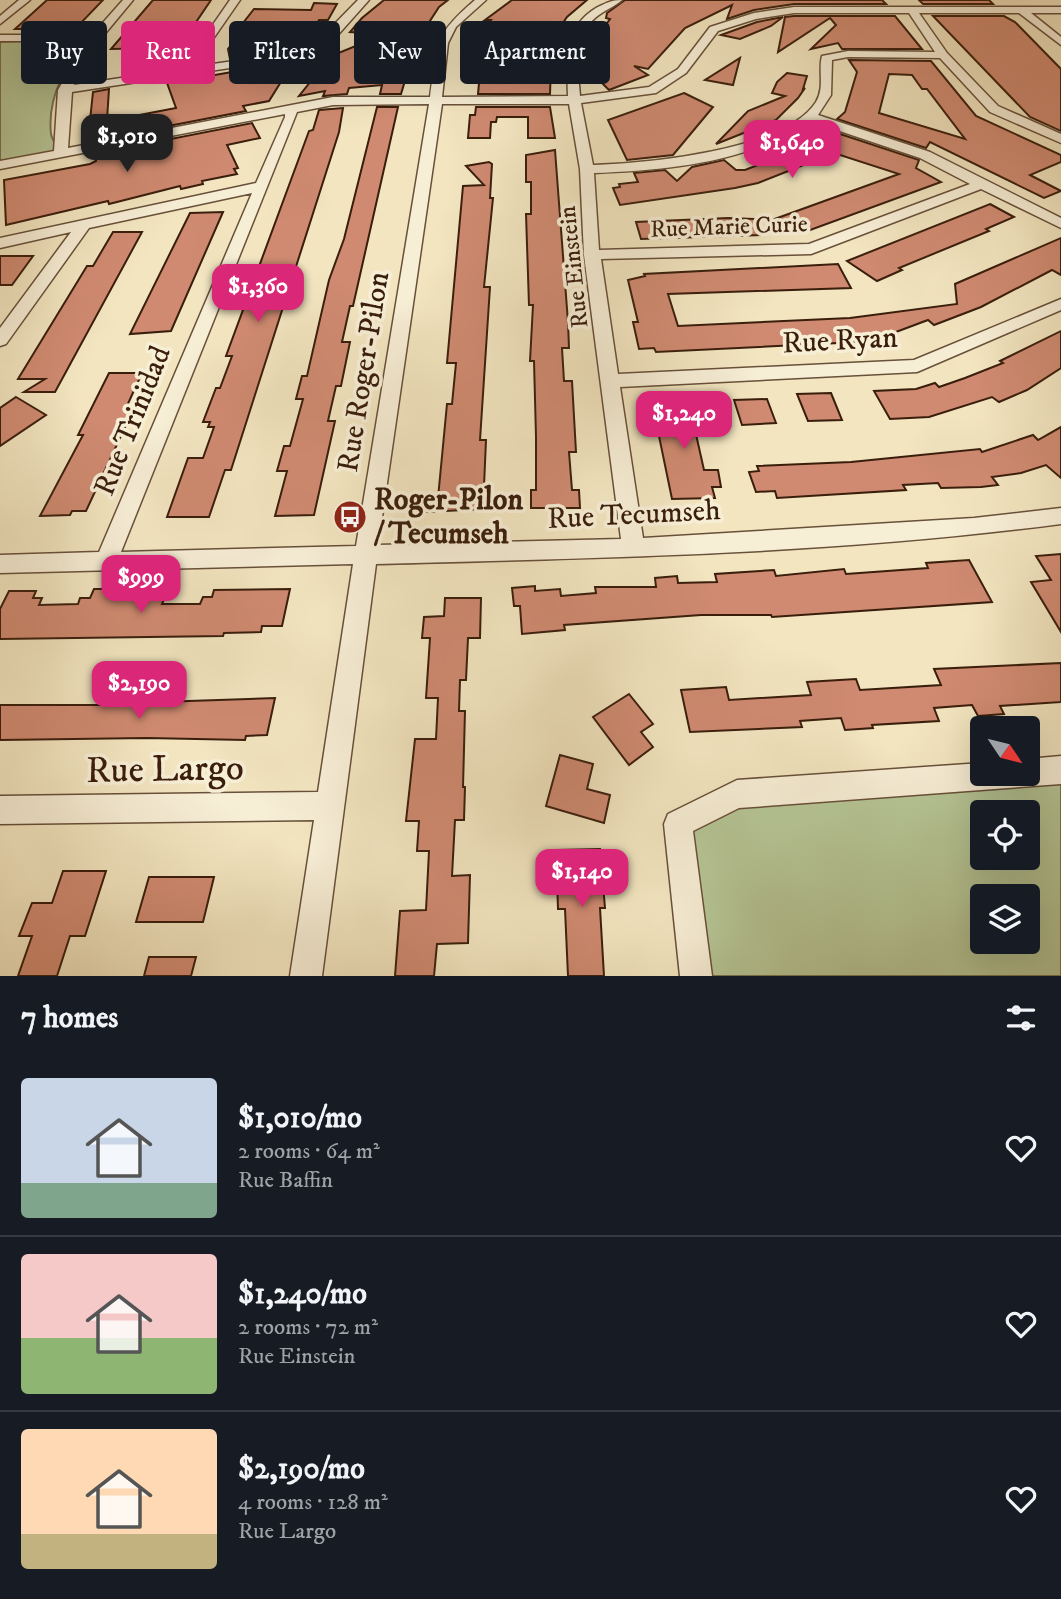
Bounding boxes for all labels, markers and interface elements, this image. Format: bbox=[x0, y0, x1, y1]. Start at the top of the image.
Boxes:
chip: Buy bbox=[21, 21, 107, 84]
chip: Rent bbox=[121, 21, 215, 84]
chip: Filters bbox=[229, 21, 340, 84]
chip: New bbox=[354, 21, 446, 84]
chip: Apartment bbox=[460, 21, 610, 84]
pin: $1,010 bbox=[70, 114, 184, 174]
pin: $1,640 bbox=[735, 120, 849, 180]
text: $1,010 bbox=[97, 122, 157, 151]
text: $1,640 bbox=[760, 128, 824, 157]
street label: Rue Einstein bbox=[553, 204, 595, 330]
street label: Rue Marie Curie bbox=[650, 209, 808, 245]
pin: $1,360 bbox=[201, 264, 315, 324]
street label: Rue Roger-Pilon bbox=[330, 269, 398, 475]
text: $1,360 bbox=[228, 272, 288, 301]
street label: Rue Ryan bbox=[781, 319, 899, 362]
street label: Rue Trinidad bbox=[86, 341, 180, 501]
pin: $1,240 bbox=[627, 392, 741, 451]
text: $1,240 bbox=[652, 399, 716, 428]
place label: Roger-Pilon / Tecumseh bbox=[373, 482, 523, 553]
street label: Rue Tecumseh bbox=[546, 492, 722, 538]
bus stop icon: Roger-Pilon / Tecumseh bbox=[331, 498, 369, 536]
pin: $999 bbox=[100, 556, 182, 615]
text: $999 bbox=[118, 563, 164, 592]
pin: $2,190 bbox=[82, 662, 196, 721]
text: $2,190 bbox=[108, 669, 170, 698]
north arrow bbox=[970, 716, 1040, 786]
map controls bbox=[970, 716, 1040, 954]
street label: Rue Largo bbox=[86, 745, 244, 795]
button: locate bbox=[970, 800, 1040, 870]
pin: $1,140 bbox=[525, 850, 639, 909]
text: $1,140 bbox=[551, 857, 613, 886]
button: layers bbox=[970, 884, 1040, 954]
icon: filters bbox=[1002, 999, 1040, 1037]
text: 7 homes bbox=[21, 1000, 118, 1037]
text: $1,010/mo bbox=[238, 1100, 362, 1137]
icon: home bbox=[77, 1106, 161, 1190]
icon: heart bbox=[1002, 1129, 1040, 1167]
text: 2 rooms · 64 m² bbox=[238, 1137, 380, 1166]
text: Rue Baffin bbox=[238, 1166, 333, 1195]
text: $1,240/mo bbox=[238, 1276, 367, 1313]
icon: home bbox=[77, 1282, 161, 1366]
icon: heart bbox=[1002, 1305, 1040, 1343]
text: 2 rooms · 72 m² bbox=[238, 1313, 378, 1342]
text: Rue Einstein bbox=[238, 1342, 356, 1371]
text: $2,190/mo bbox=[238, 1451, 365, 1488]
icon: home bbox=[77, 1457, 161, 1541]
icon: heart bbox=[1002, 1480, 1040, 1518]
text: 4 rooms · 128 m² bbox=[238, 1488, 388, 1517]
text: Rue Largo bbox=[238, 1517, 336, 1546]

